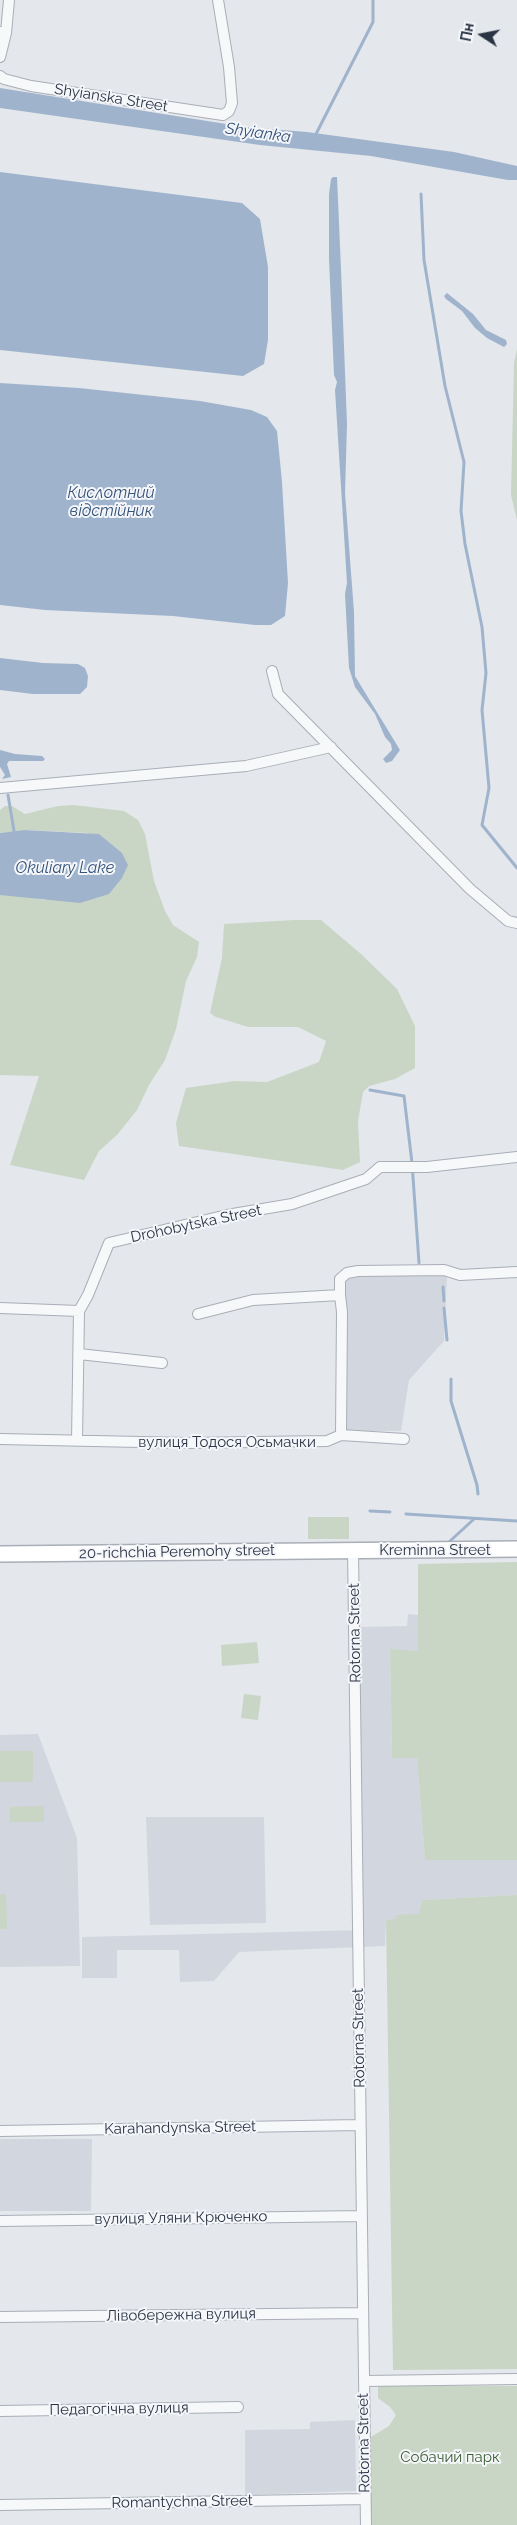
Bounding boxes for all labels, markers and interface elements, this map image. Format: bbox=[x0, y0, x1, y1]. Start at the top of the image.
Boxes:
north arrow bbox=[457, 10, 507, 60]
text: Пн bbox=[458, 21, 477, 43]
street label: Shyianska Street bbox=[53, 80, 169, 116]
water label: Shyianka bbox=[224, 119, 292, 147]
water label: Кислотний відстійник bbox=[67, 483, 155, 521]
water label: Okuliary Lake bbox=[16, 858, 114, 878]
street label: Drohobytska Street bbox=[129, 1201, 263, 1247]
street label: вулиця Тодося Осьмачки bbox=[138, 1433, 316, 1451]
street label: 20-richchia Peremohy street bbox=[79, 1541, 275, 1563]
street label: Kreminna Street bbox=[379, 1541, 491, 1559]
street label: Rotorna Street bbox=[345, 1583, 365, 1683]
street label: Rotorna Street bbox=[349, 1988, 369, 2088]
street label: Karahandynska Street bbox=[104, 2118, 256, 2138]
street label: вулиця Уляни Крюченко bbox=[94, 2207, 268, 2229]
street label: Лівобережна вулиця bbox=[106, 2305, 256, 2325]
street label: Rotorna Street bbox=[354, 2393, 374, 2493]
street label: Педагогічна вулиця bbox=[49, 2399, 189, 2419]
park label: Собачий парк bbox=[400, 2448, 500, 2466]
street label: Romantychna Street bbox=[111, 2492, 253, 2512]

